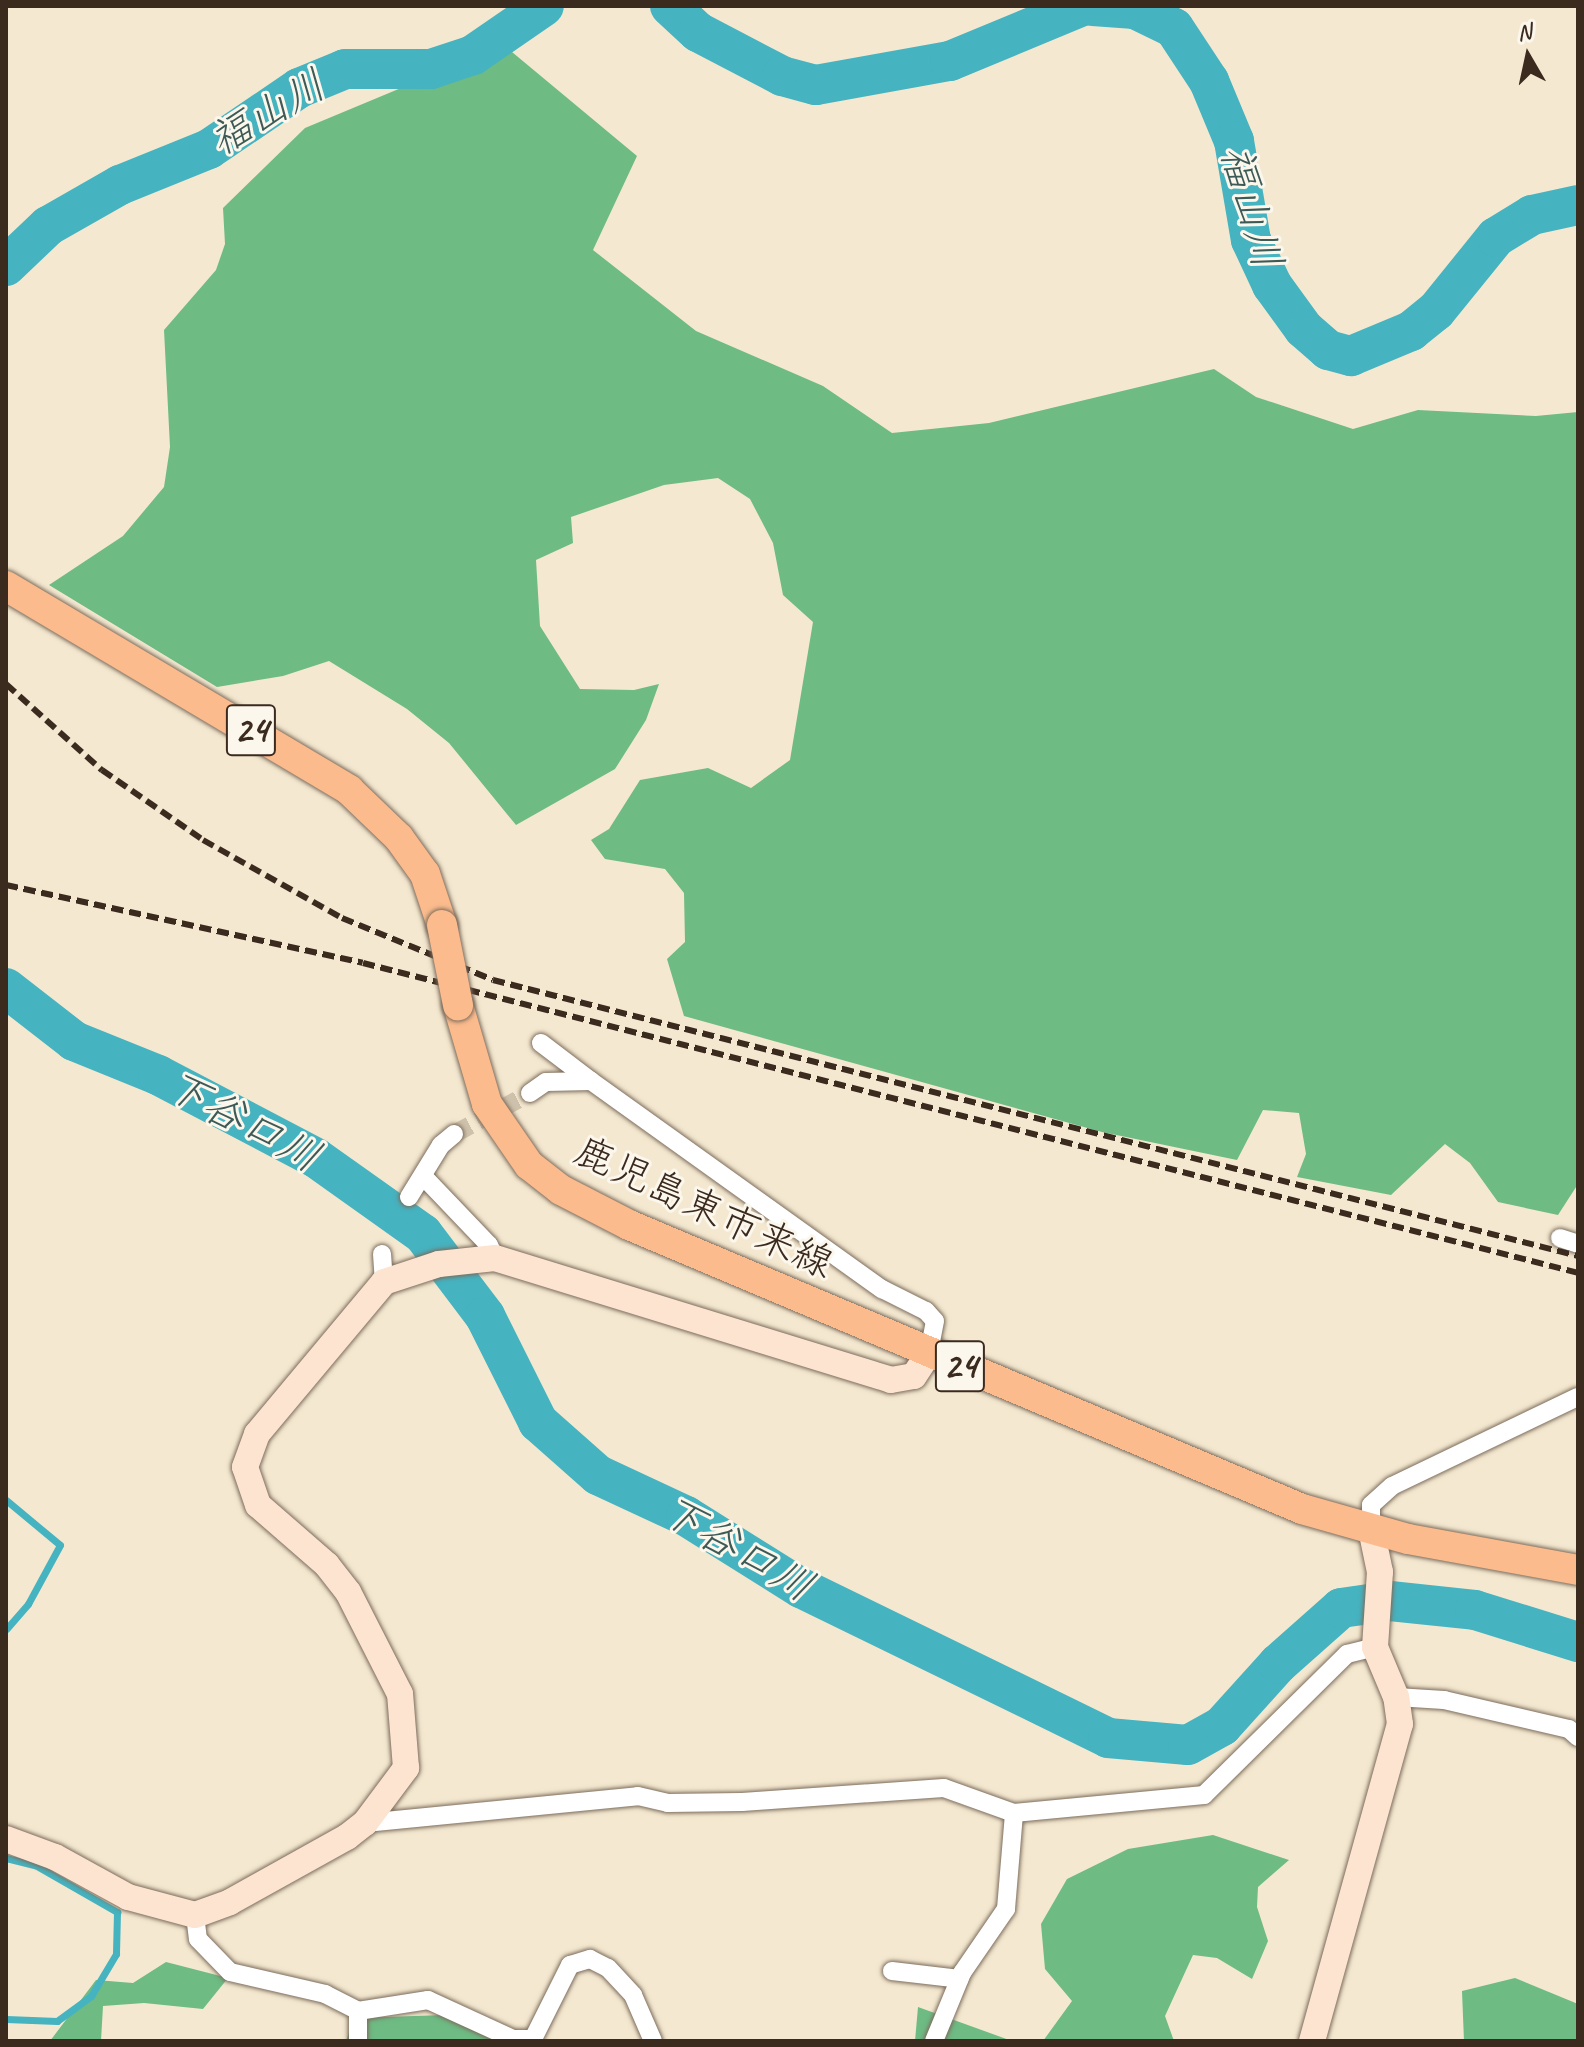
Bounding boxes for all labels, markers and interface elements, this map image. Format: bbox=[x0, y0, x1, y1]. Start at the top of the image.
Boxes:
north arrow bbox=[1488, 16, 1568, 96]
text: N bbox=[1515, 17, 1533, 47]
water label: 福山川 bbox=[201, 60, 335, 166]
water label: 福山川 bbox=[1209, 139, 1293, 275]
road number: 24 bbox=[225, 696, 277, 764]
water label: 下谷口川 bbox=[157, 1060, 329, 1184]
street label: 鹿児島東市来線 bbox=[567, 1126, 841, 1288]
road number: 24 bbox=[934, 1332, 986, 1400]
water label: 下谷口川 bbox=[652, 1485, 822, 1613]

